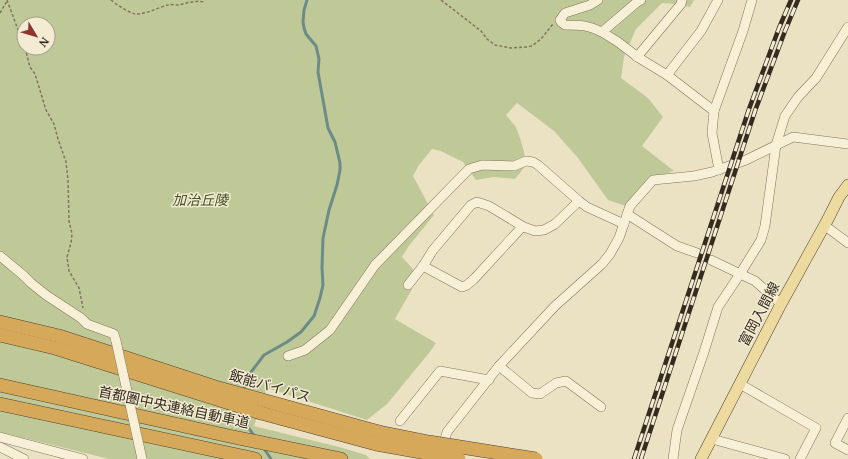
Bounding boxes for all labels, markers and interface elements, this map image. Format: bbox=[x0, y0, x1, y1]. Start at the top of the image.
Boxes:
north arrow bbox=[16, 16, 56, 56]
text: N bbox=[35, 34, 53, 51]
park label: 加治丘陵 bbox=[172, 190, 230, 209]
street label: 富岡入間線 bbox=[734, 278, 783, 349]
street label: 飯能バイパス bbox=[227, 365, 313, 406]
street label: 首都圏中央連絡自動車道 bbox=[97, 381, 251, 432]

